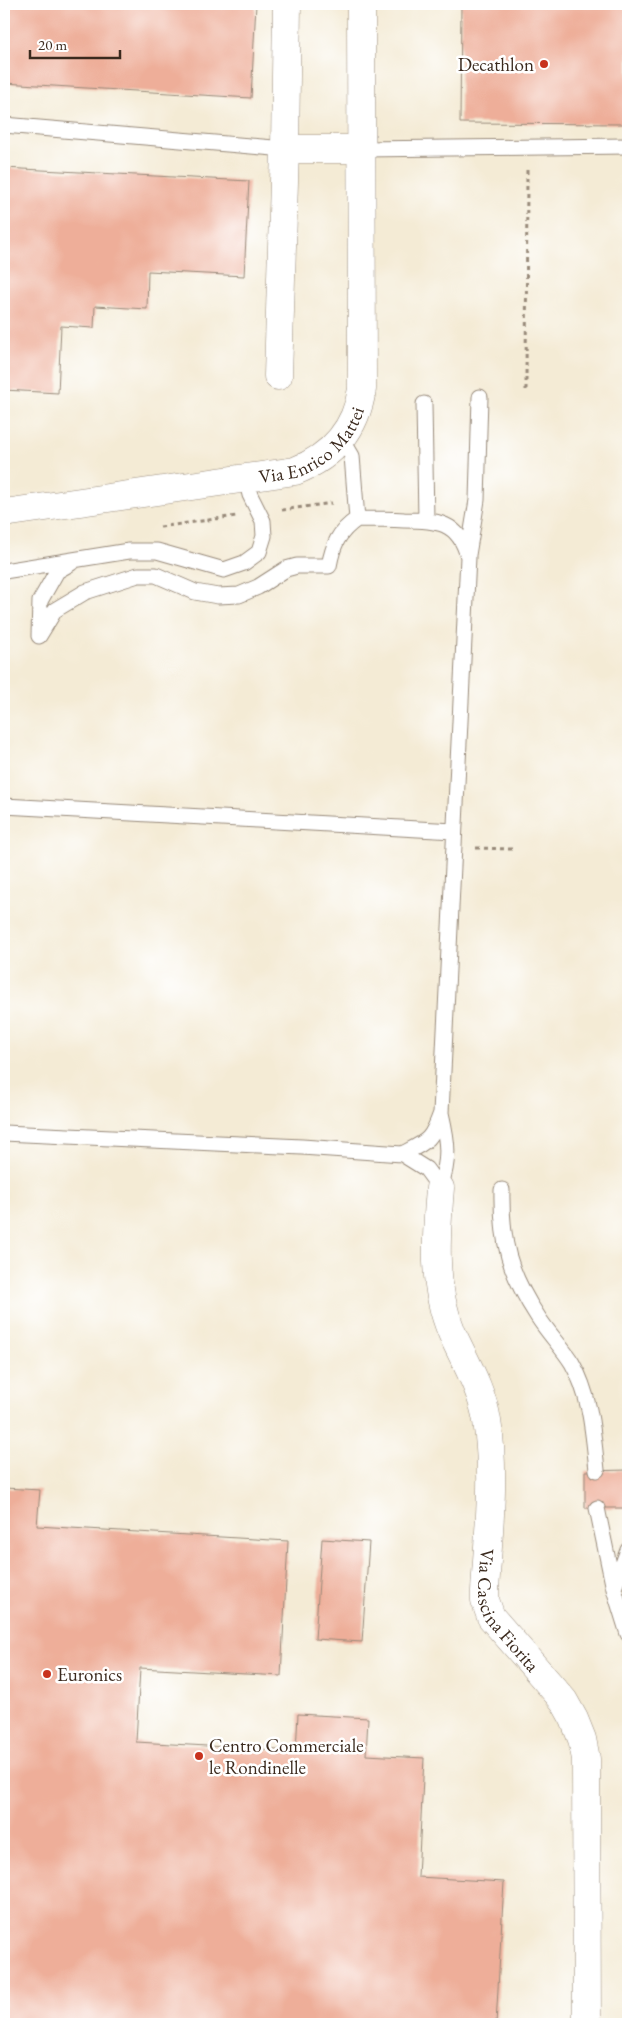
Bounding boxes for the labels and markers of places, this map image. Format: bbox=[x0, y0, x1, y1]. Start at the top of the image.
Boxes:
place label: Decathlon bbox=[458, 52, 534, 77]
marker: Decathlon bbox=[538, 58, 550, 70]
place label: Euronics bbox=[57, 1662, 122, 1687]
marker: Euronics bbox=[41, 1668, 53, 1680]
place label: Centro Commerciale le Rondinelle bbox=[209, 1733, 364, 1780]
marker: Centro Commerciale le Rondinelle bbox=[193, 1750, 205, 1762]

